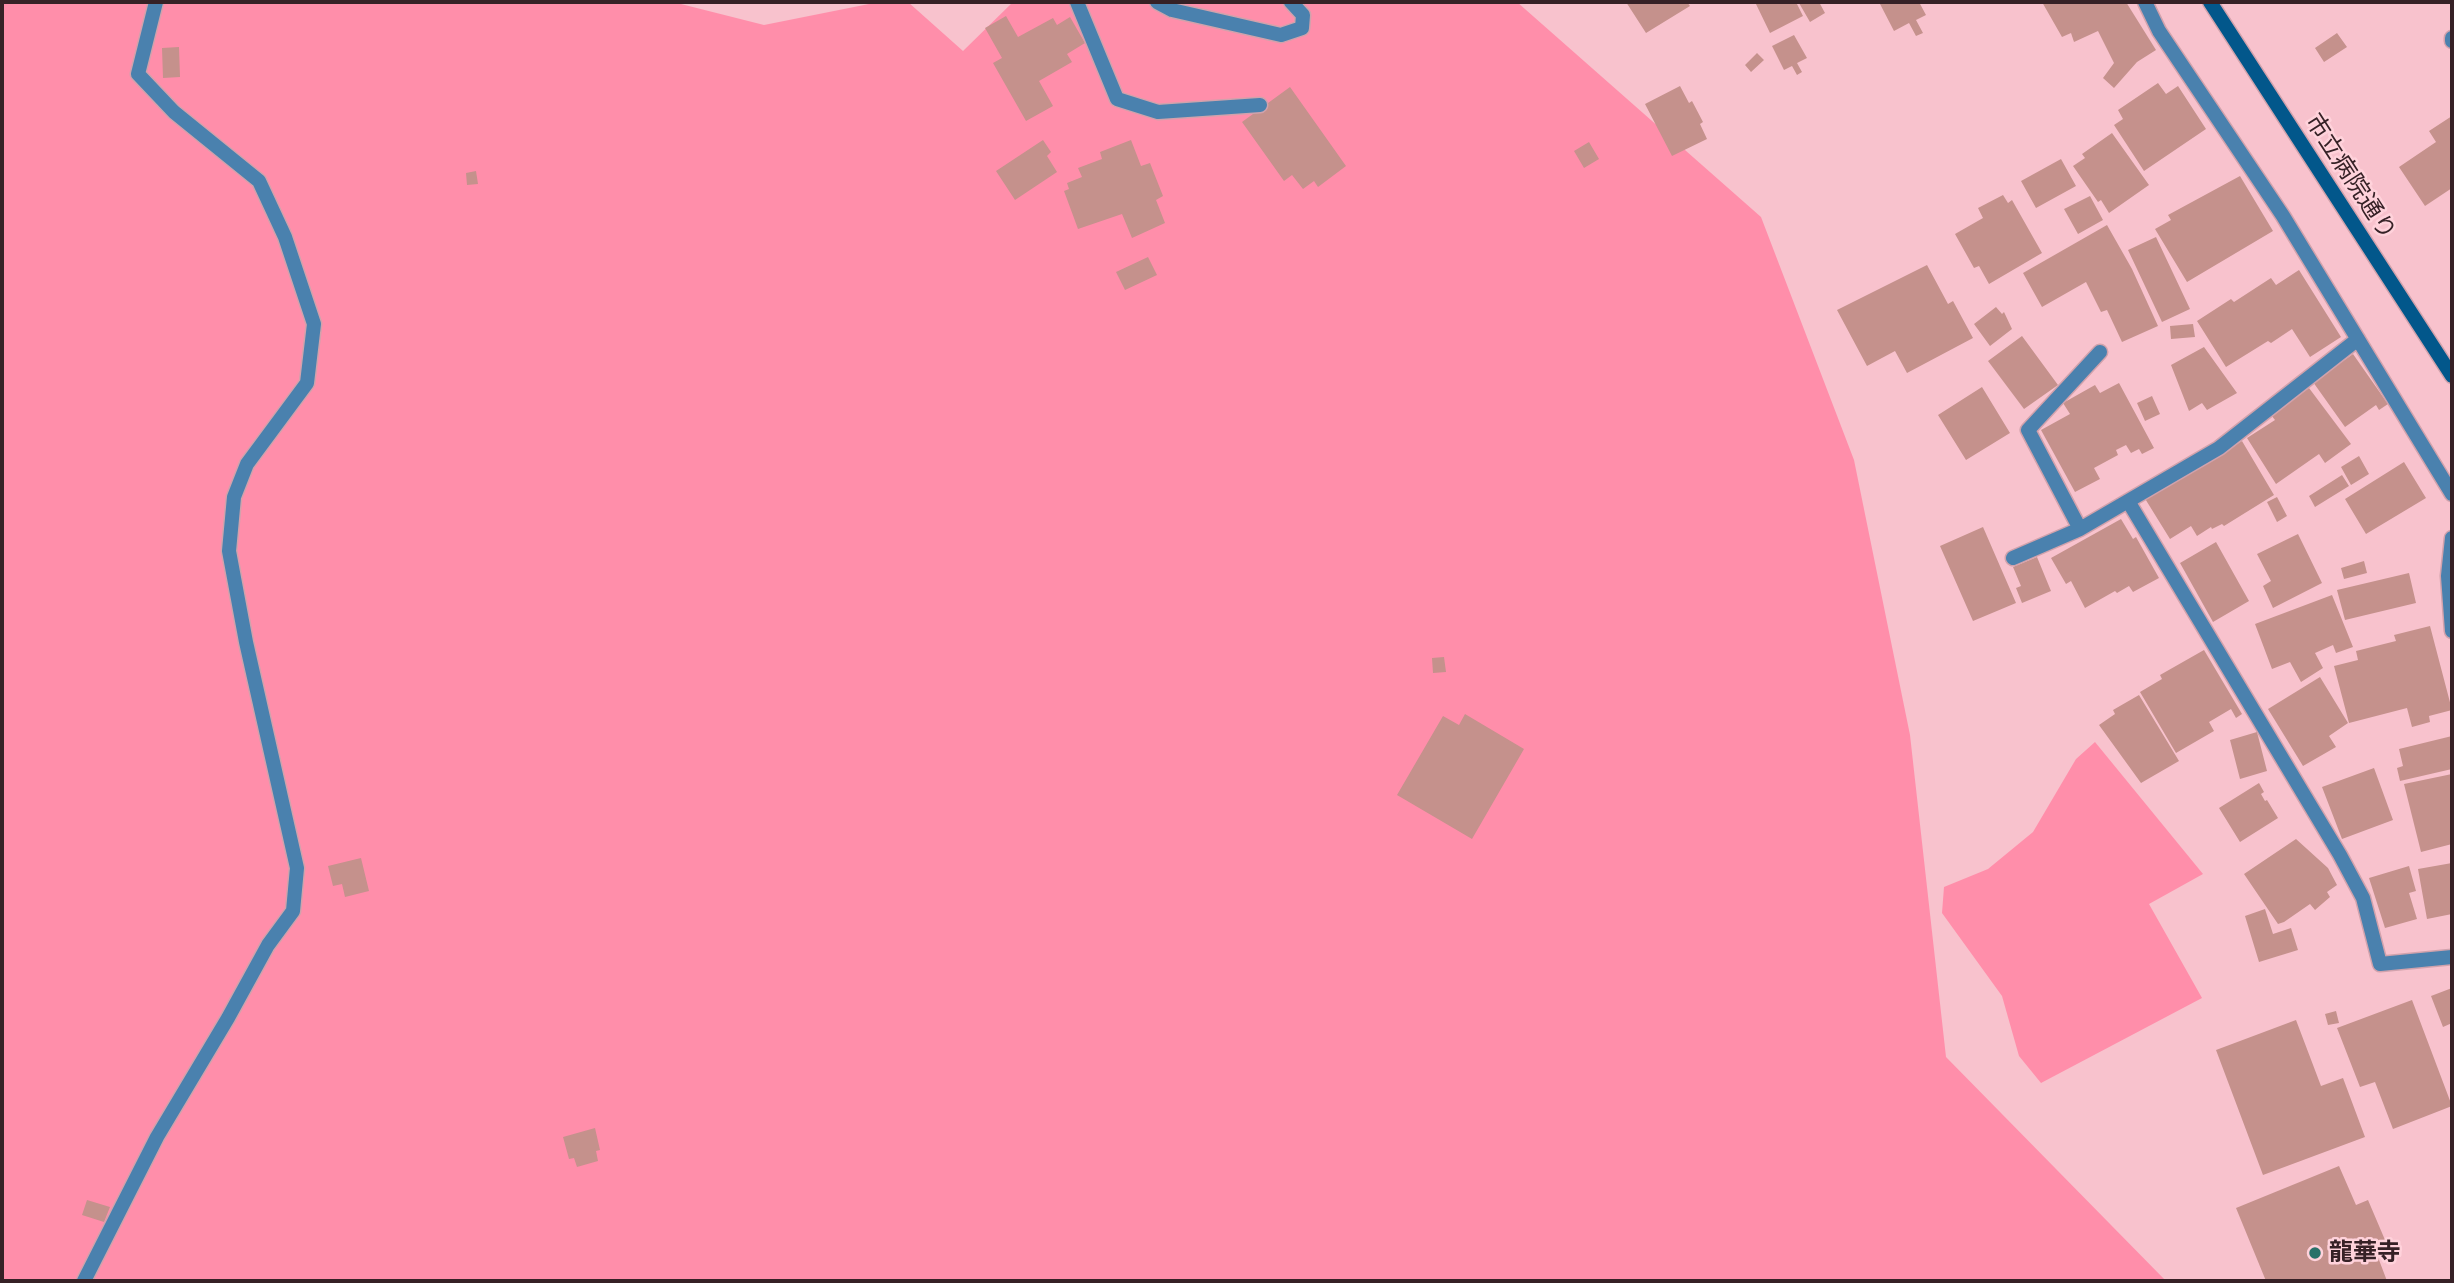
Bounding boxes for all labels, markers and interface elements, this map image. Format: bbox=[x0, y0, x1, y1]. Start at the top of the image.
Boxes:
street label: 市立病院通り bbox=[2299, 109, 2401, 245]
place label: 龍華寺 bbox=[2329, 1239, 2401, 1267]
marker: 龍華寺 bbox=[2307, 1245, 2323, 1261]

